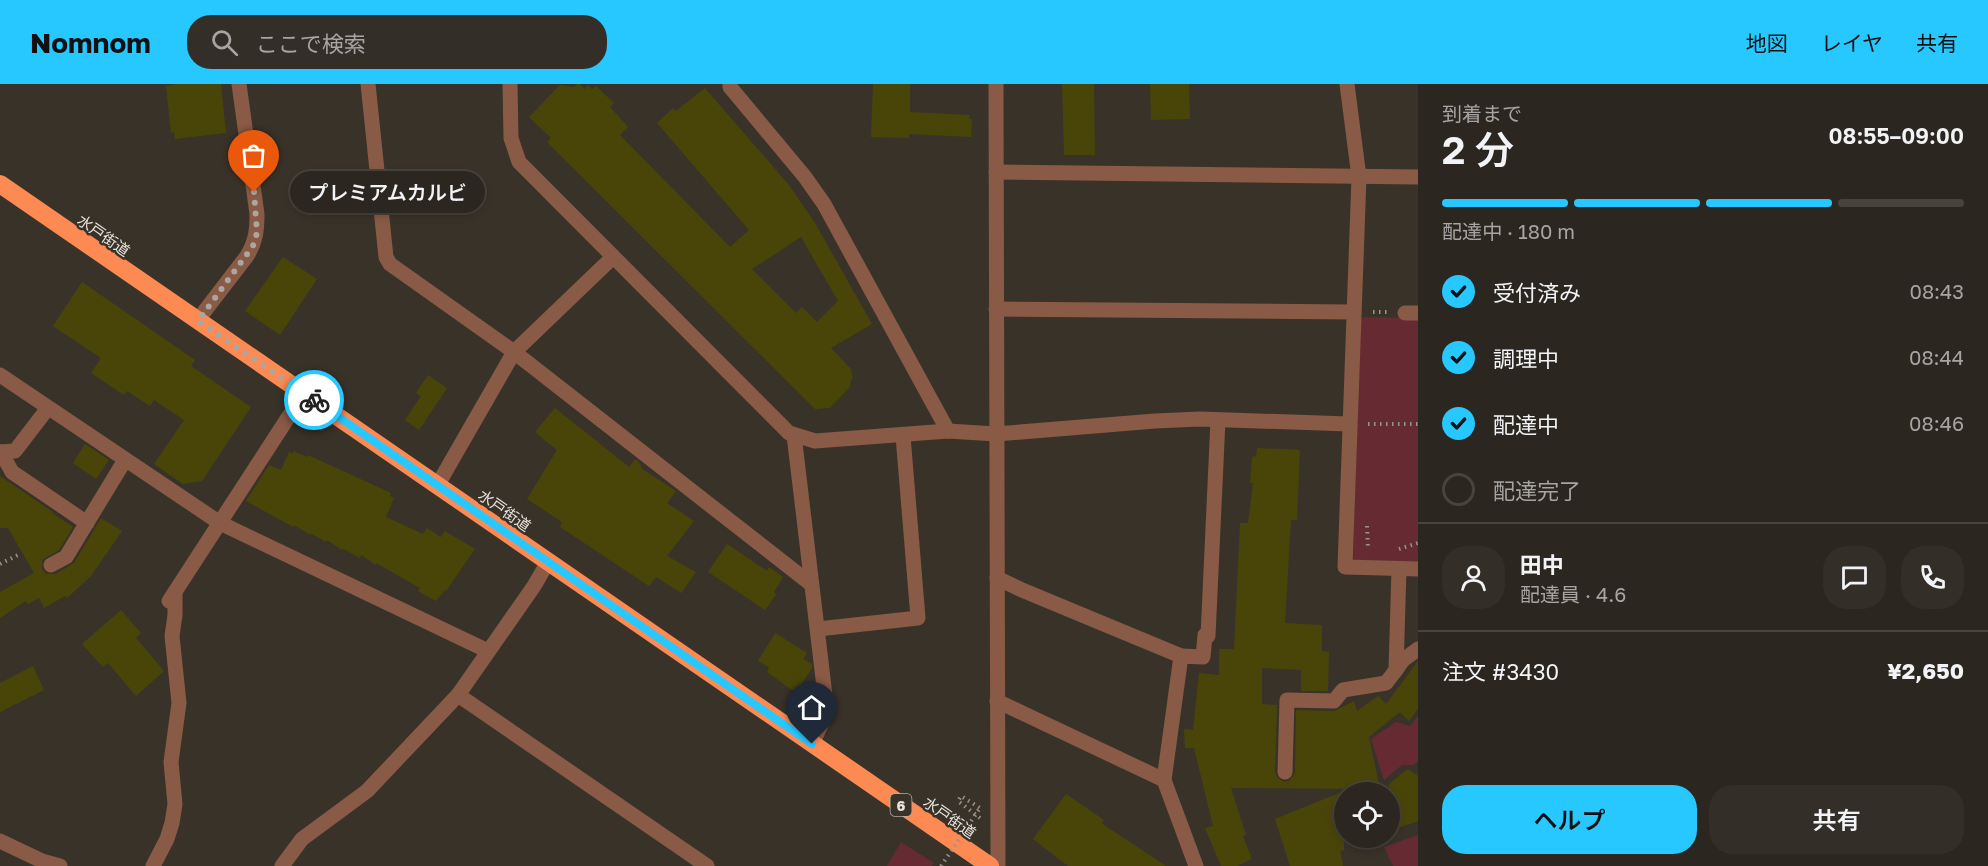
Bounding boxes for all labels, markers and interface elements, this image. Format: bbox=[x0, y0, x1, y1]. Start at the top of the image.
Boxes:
search box bbox=[187, 15, 607, 69]
text: Nomnom bbox=[30, 26, 151, 59]
icon: search bbox=[208, 26, 241, 59]
text: ここで検索 bbox=[256, 30, 366, 57]
text: 地図 bbox=[1746, 30, 1788, 56]
text: レイヤ bbox=[1821, 30, 1883, 56]
text: 共有 bbox=[1916, 30, 1958, 56]
text: 到着まで bbox=[1442, 101, 1522, 125]
text: 08:55–09:00 bbox=[1829, 122, 1964, 149]
text: 2 分 bbox=[1442, 126, 1514, 173]
pin bbox=[228, 130, 279, 192]
icon: bag bbox=[237, 139, 270, 172]
callout: プレミアムカルビ bbox=[290, 171, 485, 213]
text: プレミアムカルビ bbox=[308, 180, 467, 204]
street label: 水戸街道 bbox=[74, 210, 134, 260]
text: 配達中 · 180 m bbox=[1442, 219, 1575, 243]
icon: check bbox=[1442, 275, 1475, 308]
text: 受付済み bbox=[1493, 279, 1581, 306]
text: 08:43 bbox=[1910, 279, 1964, 303]
icon: check bbox=[1442, 341, 1475, 374]
text: 調理中 bbox=[1493, 345, 1559, 372]
text: 08:44 bbox=[1909, 345, 1964, 369]
courier bbox=[284, 370, 344, 430]
icon: bike bbox=[298, 384, 331, 417]
icon: check bbox=[1442, 407, 1475, 440]
text: 配達中 bbox=[1493, 411, 1559, 438]
text: 08:46 bbox=[1909, 411, 1964, 435]
text: 配達完了 bbox=[1493, 477, 1581, 504]
street label: 水戸街道 bbox=[475, 485, 535, 535]
button: person bbox=[1442, 546, 1505, 609]
button: chat bbox=[1823, 546, 1886, 609]
button: phone bbox=[1901, 546, 1964, 609]
text: 田中 bbox=[1520, 551, 1564, 578]
text: 配達員 · 4.6 bbox=[1520, 582, 1626, 606]
text: ¥2,650 bbox=[1887, 657, 1964, 684]
text: 注文 #3430 bbox=[1442, 658, 1559, 685]
pin bbox=[786, 682, 837, 744]
icon: home bbox=[795, 691, 828, 724]
map controls bbox=[1334, 782, 1400, 848]
button: locate bbox=[1334, 782, 1400, 848]
button: ヘルプ bbox=[1442, 785, 1697, 854]
button: 共有 bbox=[1709, 785, 1964, 854]
street label: 水戸街道 bbox=[920, 792, 980, 842]
road number: 6 bbox=[890, 794, 912, 816]

